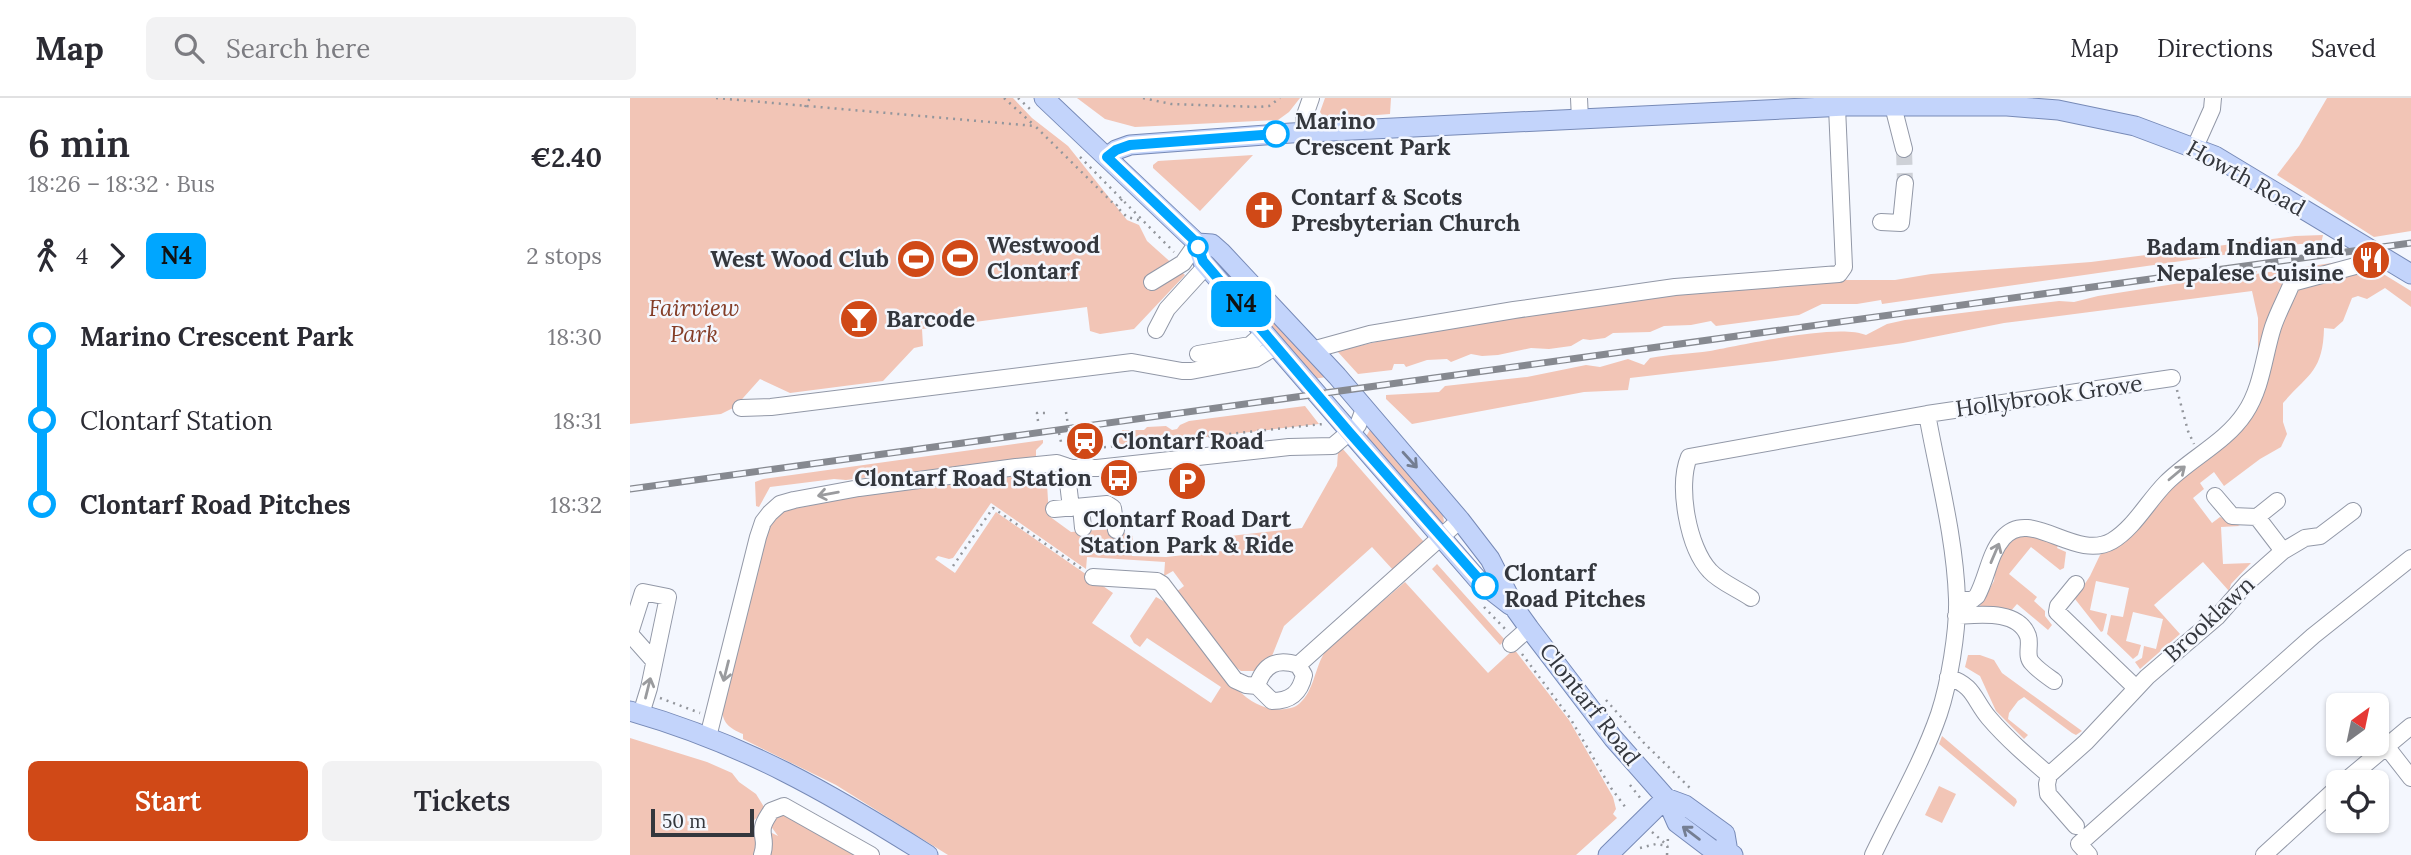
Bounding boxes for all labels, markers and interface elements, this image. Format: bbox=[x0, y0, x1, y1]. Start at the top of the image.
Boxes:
search box bbox=[146, 17, 636, 80]
text: Map bbox=[35, 27, 104, 69]
icon: search bbox=[170, 29, 208, 67]
text: Search here bbox=[226, 32, 370, 65]
text: Map bbox=[2070, 33, 2119, 64]
text: Directions bbox=[2157, 33, 2273, 64]
text: Saved bbox=[2311, 33, 2376, 64]
place label: Marino Crescent Park bbox=[1295, 106, 1451, 161]
text: 6 min bbox=[28, 119, 130, 167]
marker: Marino Crescent Park bbox=[1263, 121, 1289, 147]
street label: Howth Road bbox=[2182, 133, 2311, 222]
text: €2.40 bbox=[530, 141, 602, 174]
text: 18:26 – 18:32 · Bus bbox=[28, 169, 215, 198]
place label: Contarf & Scots Presbyterian Church bbox=[1291, 182, 1520, 237]
church icon: Contarf & Scots Presbyterian Church bbox=[1243, 189, 1285, 231]
place label: Westwood Clontarf bbox=[987, 230, 1100, 285]
place label: Badam Indian and Nepalese Cuisine bbox=[2146, 232, 2344, 287]
icon: walk bbox=[28, 237, 66, 275]
icon: forward bbox=[98, 237, 136, 275]
sports icon: Westwood Clontarf bbox=[939, 237, 981, 279]
unlabelled marker bbox=[1188, 237, 1208, 257]
sports icon: West Wood Club bbox=[895, 238, 937, 280]
restaurant icon: Badam Indian and Nepalese Cuisine bbox=[2350, 239, 2392, 281]
text: N4 bbox=[160, 240, 192, 271]
text: 4 bbox=[76, 241, 88, 270]
text: 2 stops bbox=[526, 241, 602, 270]
place label: West Wood Club bbox=[710, 244, 889, 273]
line badge: N4 bbox=[1210, 281, 1272, 327]
text: N4 bbox=[1225, 288, 1257, 319]
park label: Fairview Park bbox=[648, 293, 740, 348]
bar icon: Barcode bbox=[838, 298, 880, 340]
place label: Barcode bbox=[886, 304, 975, 333]
text: Marino Crescent Park bbox=[80, 320, 354, 353]
text: 18:30 bbox=[548, 322, 602, 351]
street label: Hollybrook Grove bbox=[1954, 368, 2144, 423]
text: Clontarf Station bbox=[80, 404, 273, 437]
text: 18:31 bbox=[554, 406, 602, 435]
station icon: Clontarf Road bbox=[1064, 420, 1106, 462]
place label: Clontarf Road bbox=[1112, 426, 1264, 455]
one-way arrow bbox=[1401, 451, 1418, 468]
bus stop icon: Clontarf Road Station bbox=[1098, 457, 1140, 499]
parking icon: Clontarf Road Dart Station Park & Ride bbox=[1166, 460, 1208, 502]
place label: Clontarf Road Station bbox=[854, 463, 1092, 492]
one-way arrow bbox=[2168, 465, 2186, 481]
text: Clontarf Road Pitches bbox=[80, 488, 351, 521]
one-way arrow bbox=[817, 488, 840, 501]
text: 18:32 bbox=[550, 490, 602, 519]
place label: Clontarf Road Dart Station Park & Ride bbox=[1080, 504, 1294, 559]
one-way arrow bbox=[1989, 543, 2002, 564]
place label: Clontarf Road Pitches bbox=[1504, 558, 1646, 613]
street label: Brooklawn bbox=[2157, 569, 2260, 668]
marker: Clontarf Road Pitches bbox=[1472, 573, 1498, 599]
street label: Clontarf Road bbox=[1534, 637, 1647, 771]
one-way arrow bbox=[718, 659, 732, 682]
one-way arrow bbox=[642, 677, 655, 700]
north arrow bbox=[2326, 693, 2389, 756]
map controls bbox=[2326, 693, 2389, 833]
button: Start bbox=[28, 761, 308, 841]
button: Tickets bbox=[322, 761, 602, 841]
button: locate bbox=[2326, 770, 2389, 833]
scale bar bbox=[651, 806, 754, 838]
text: 50 m bbox=[662, 809, 706, 833]
one-way arrow bbox=[1682, 825, 1700, 840]

